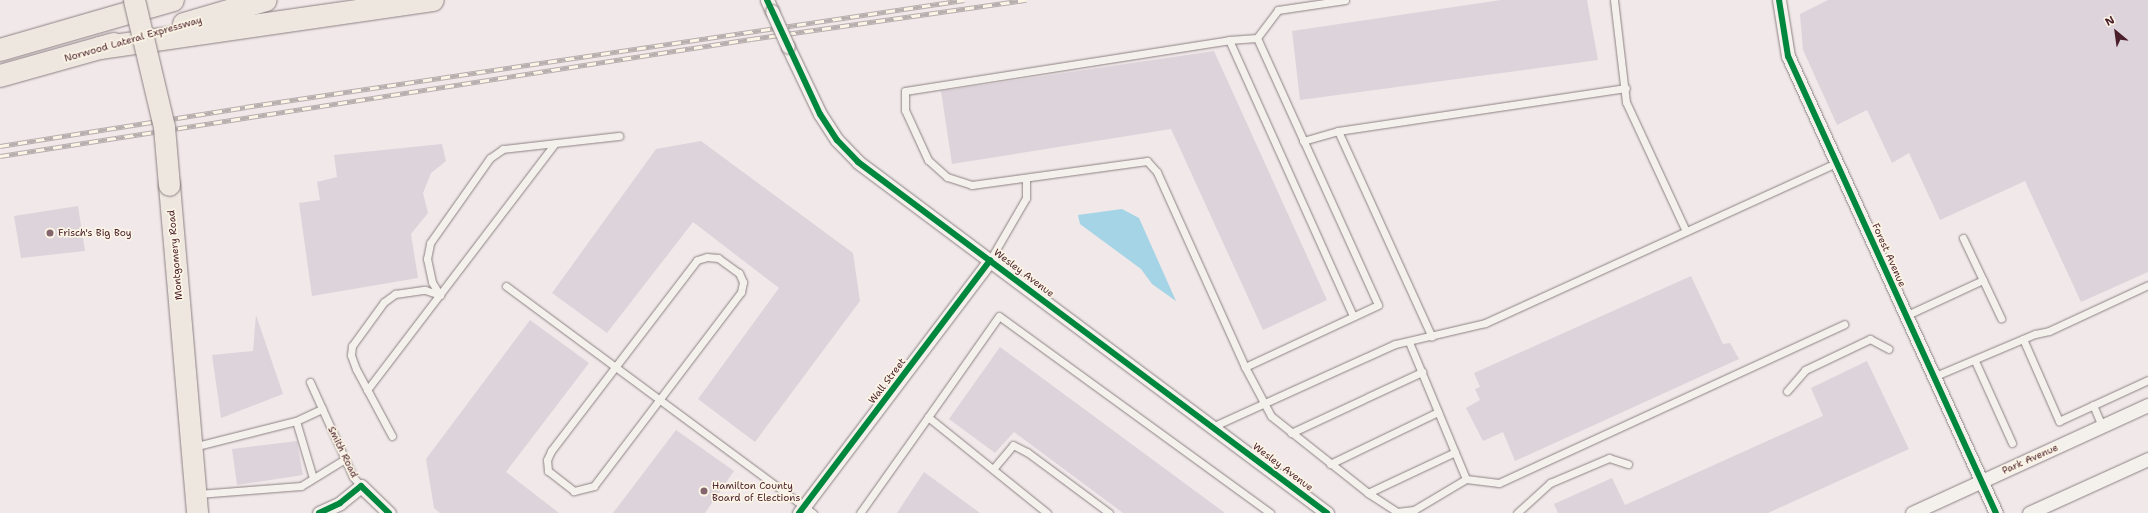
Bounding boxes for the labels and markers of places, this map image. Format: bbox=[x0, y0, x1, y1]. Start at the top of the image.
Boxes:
place label: Frisch's Big Boy bbox=[58, 227, 132, 239]
marker: Frisch's Big Boy bbox=[45, 228, 55, 238]
place label: Hamilton County Board of Elections bbox=[712, 479, 800, 502]
marker: Hamilton County Board of Elections bbox=[699, 486, 709, 496]

